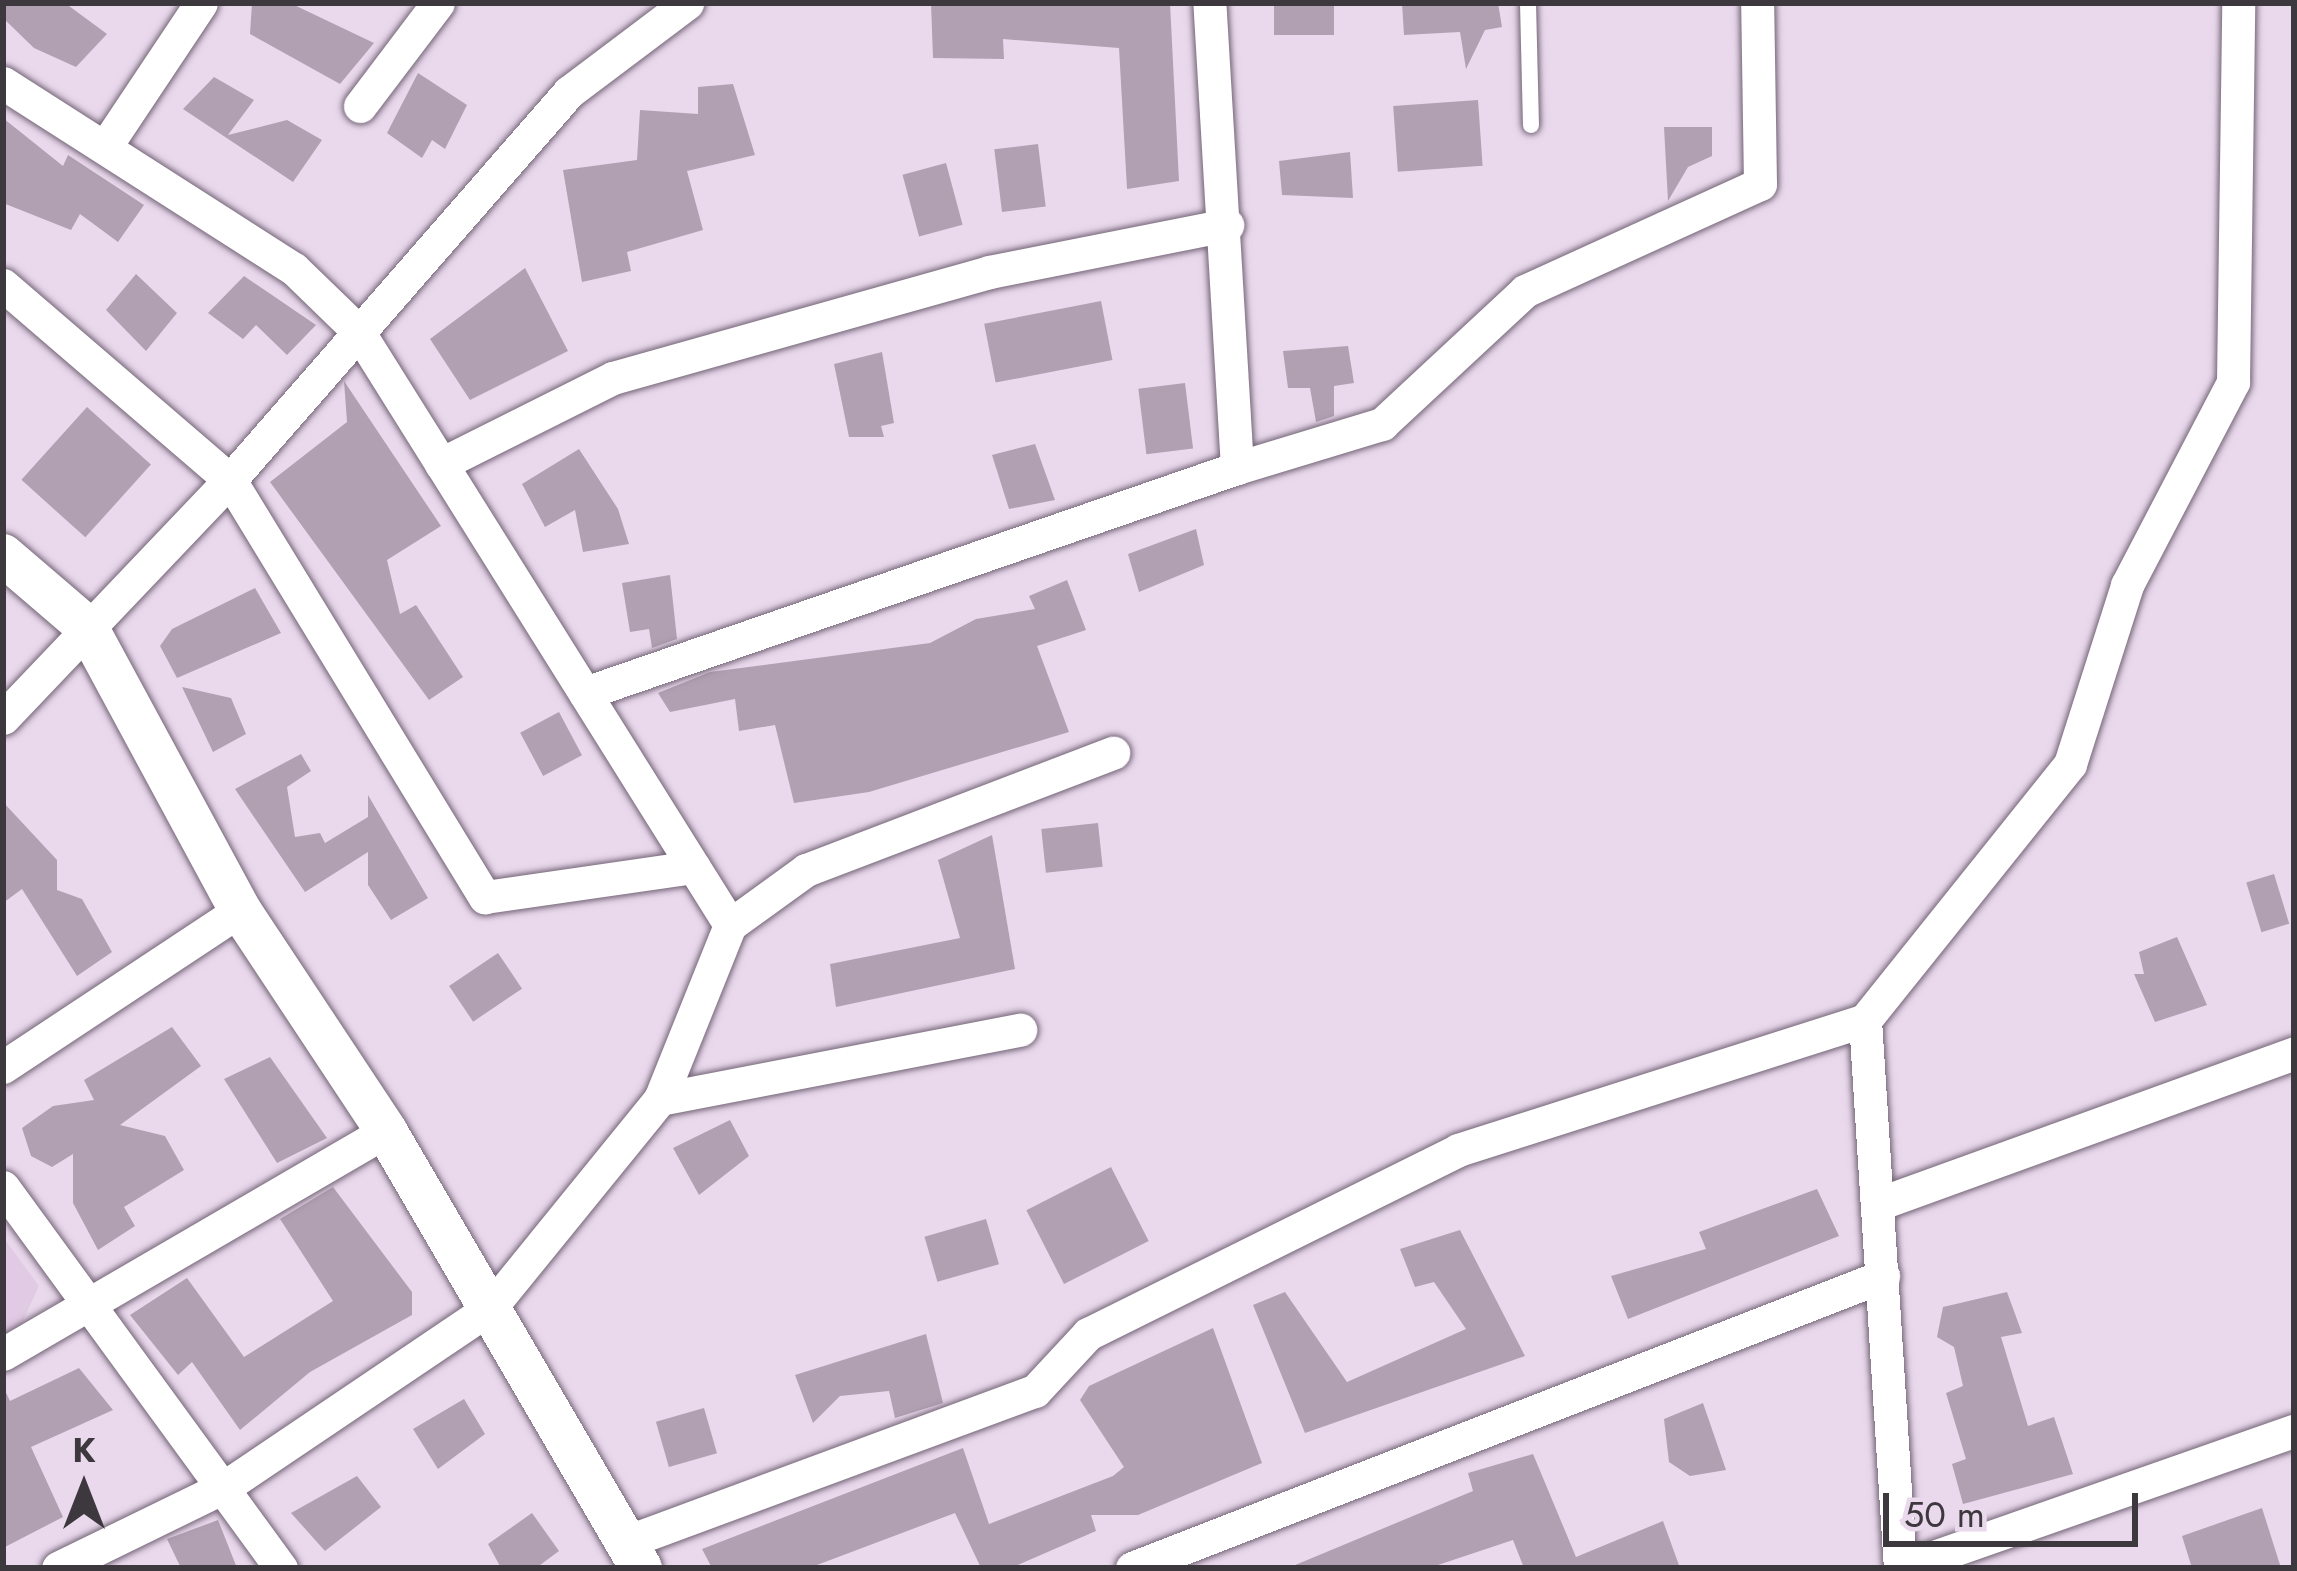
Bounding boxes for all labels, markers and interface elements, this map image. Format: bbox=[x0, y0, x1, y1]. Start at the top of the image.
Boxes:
north arrow bbox=[24, 1427, 144, 1547]
text: K bbox=[72, 1427, 96, 1474]
scale bar bbox=[1889, 1469, 2144, 1543]
text: 50 m bbox=[1904, 1488, 1985, 1540]

